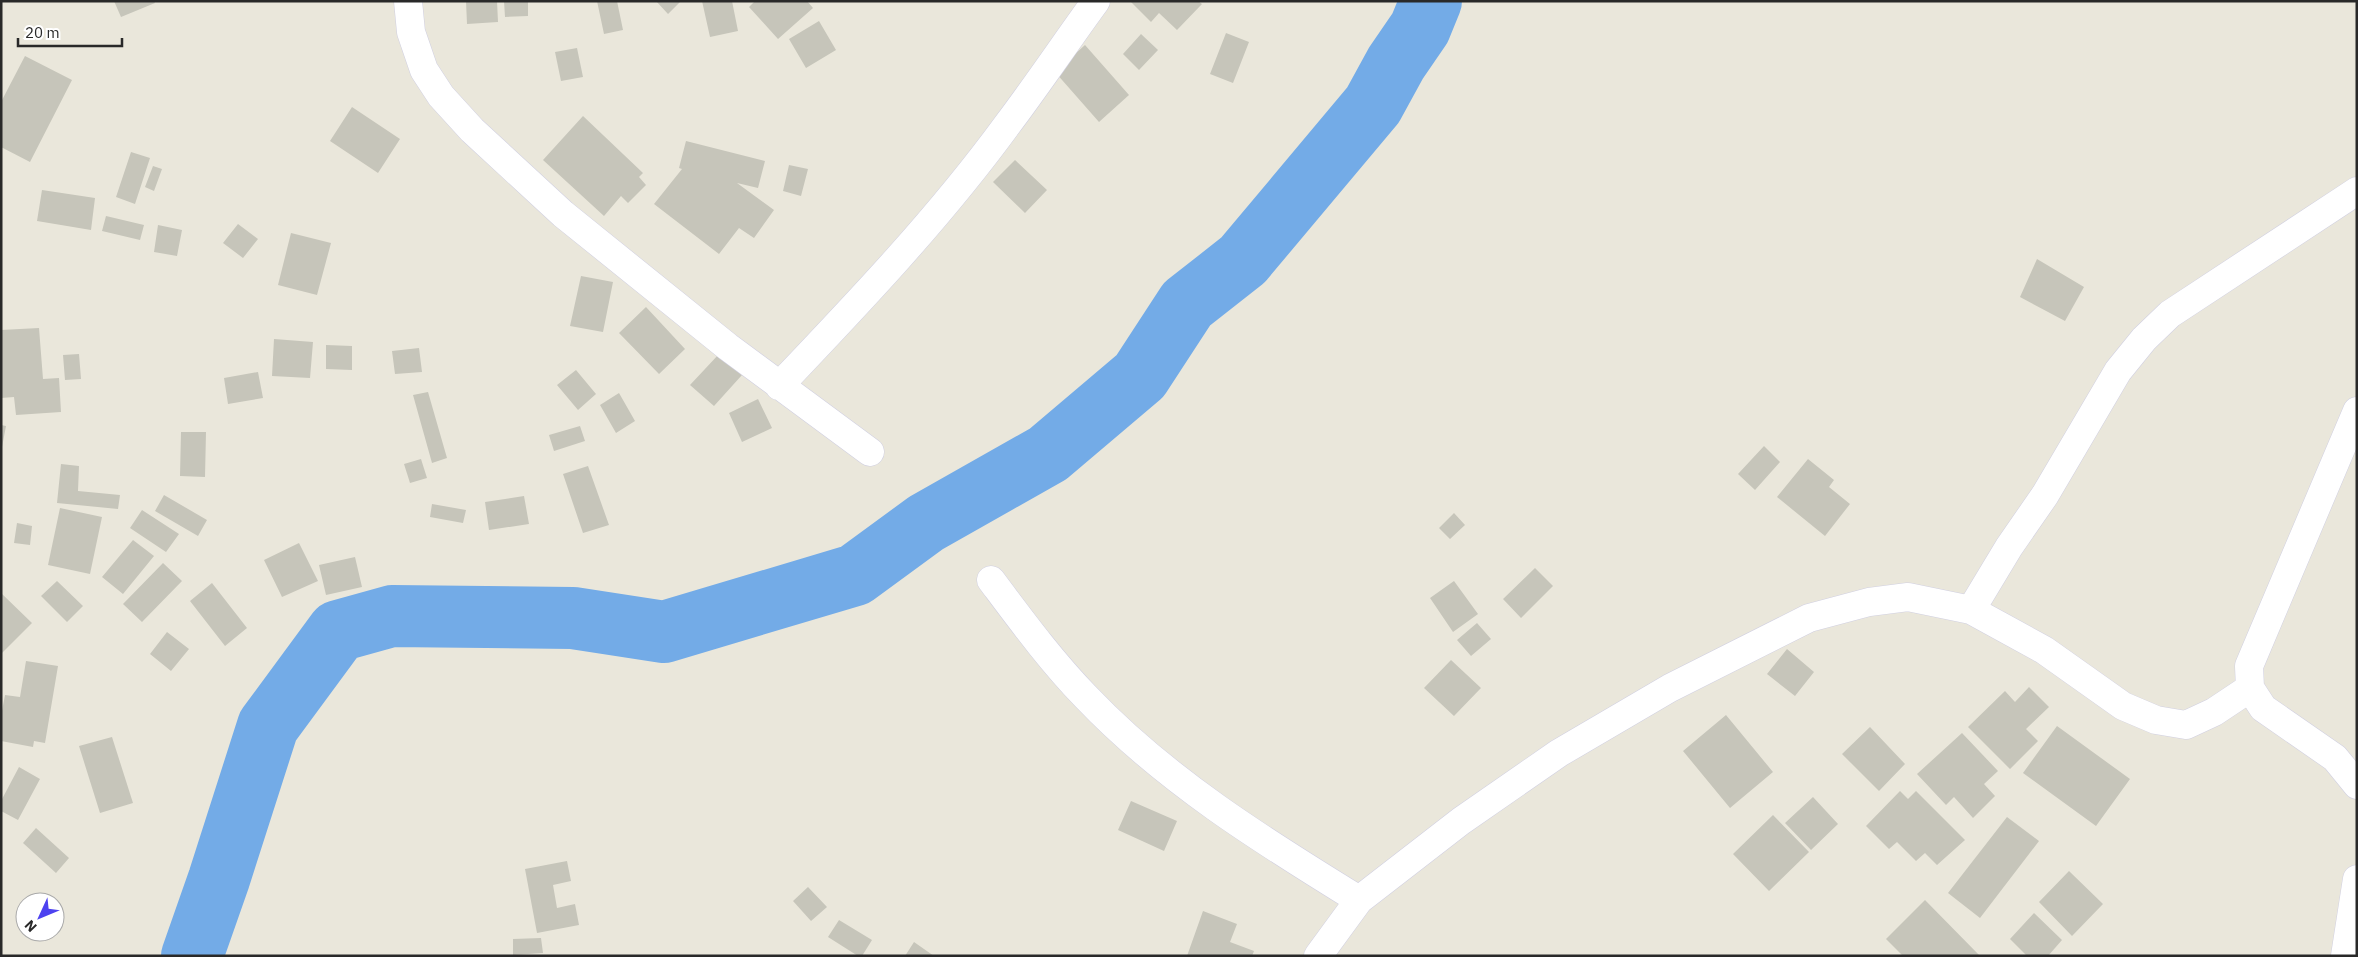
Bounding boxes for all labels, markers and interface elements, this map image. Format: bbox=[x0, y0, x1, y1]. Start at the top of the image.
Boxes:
scale bar bbox=[18, 15, 121, 47]
text: 20 m bbox=[25, 23, 60, 42]
north arrow bbox=[15, 892, 65, 942]
text: N bbox=[21, 916, 41, 936]

